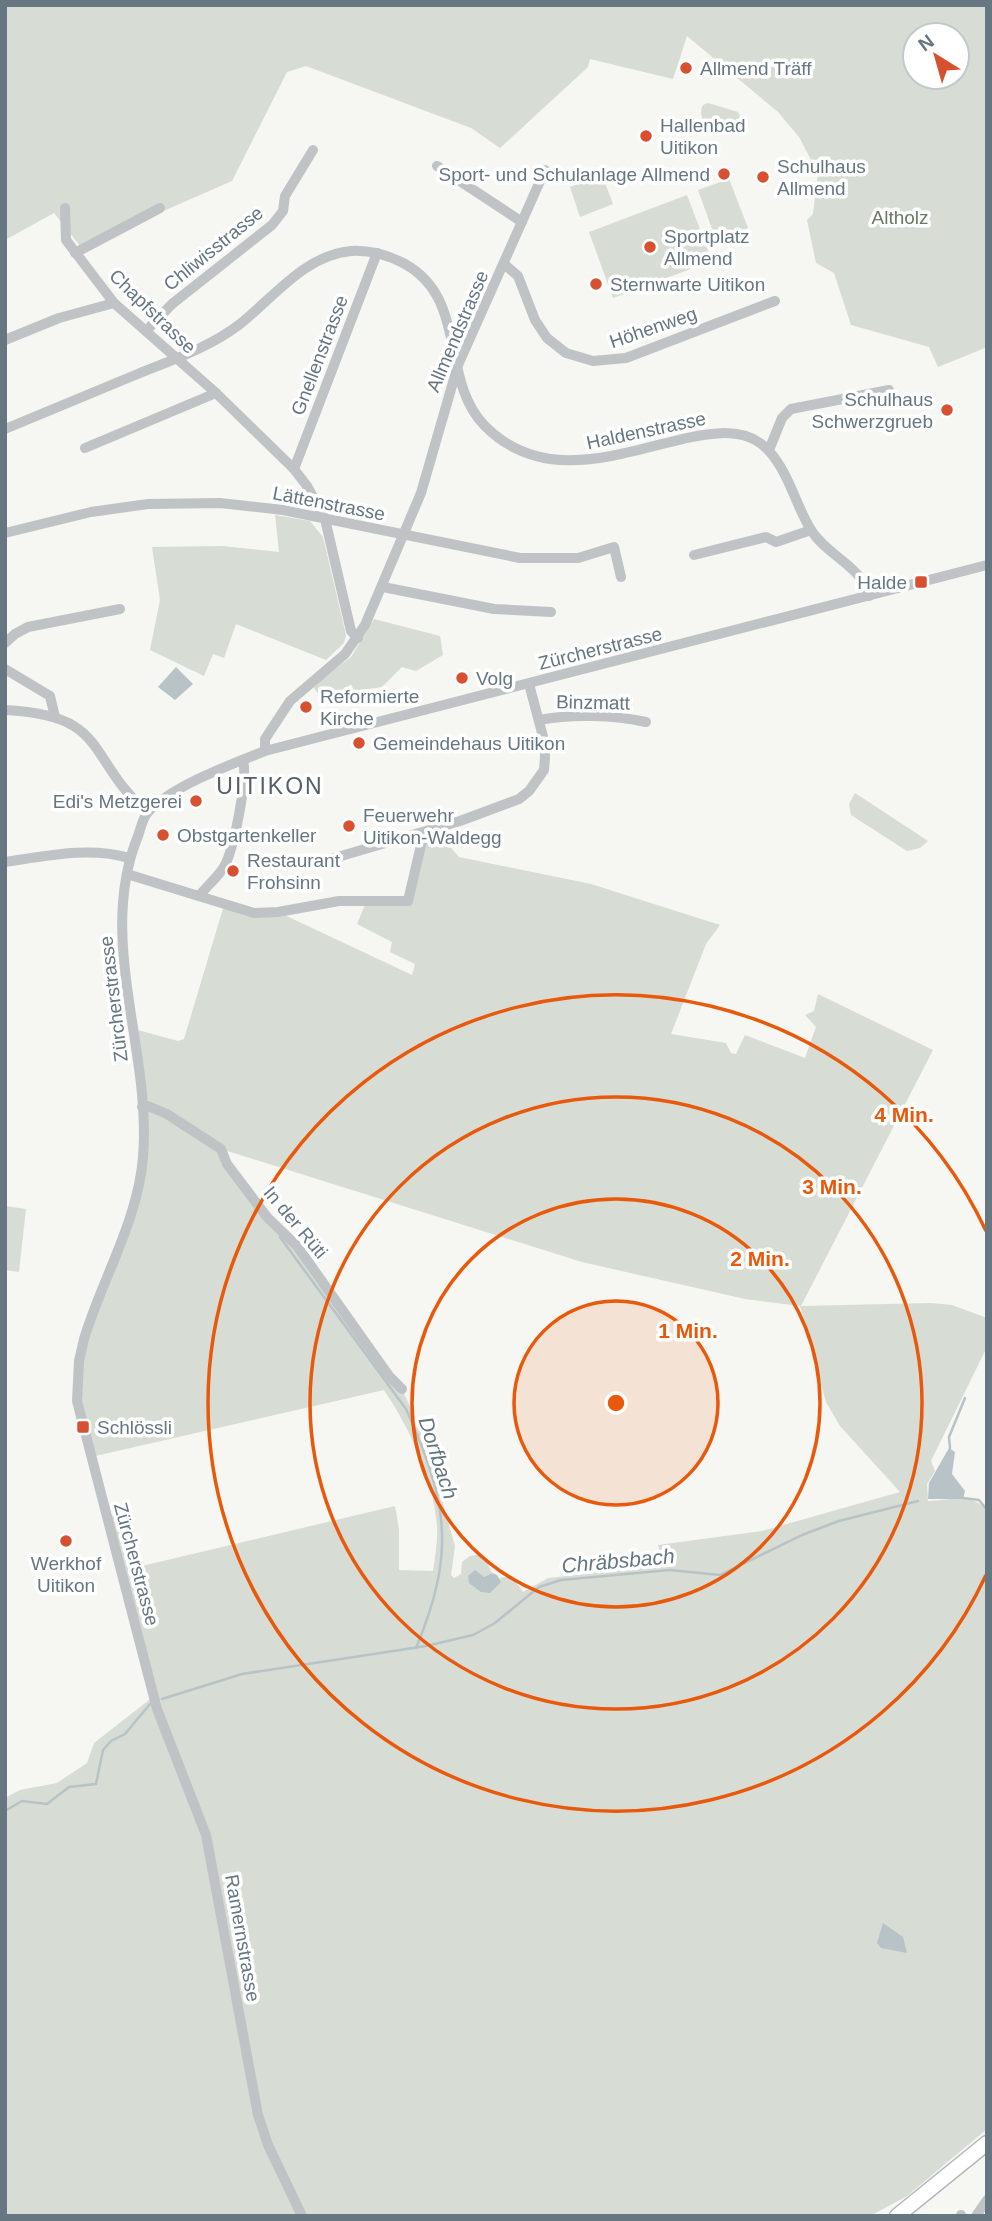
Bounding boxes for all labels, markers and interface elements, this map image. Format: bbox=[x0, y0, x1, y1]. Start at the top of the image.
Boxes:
north arrow bbox=[901, 21, 971, 91]
text: N bbox=[914, 30, 938, 55]
place label: Allmend Träff bbox=[700, 58, 812, 79]
marker: Allmend Träff bbox=[678, 60, 694, 76]
place label: Hallenbad Uitikon bbox=[660, 115, 746, 158]
marker: Hallenbad Uitikon bbox=[638, 128, 654, 144]
place label: Schulhaus Allmend bbox=[777, 156, 866, 199]
place label: Sport- und Schulanlage Allmend bbox=[439, 164, 710, 185]
marker: Sport- und Schulanlage Allmend bbox=[716, 166, 732, 182]
marker: Schulhaus Allmend bbox=[755, 169, 771, 185]
street label: Chliwisstrasse bbox=[160, 202, 267, 295]
park label: Altholz bbox=[871, 207, 929, 228]
place label: Sportplatz Allmend bbox=[664, 226, 750, 269]
marker: Sportplatz Allmend bbox=[642, 239, 658, 255]
street label: Chapfstrasse bbox=[105, 265, 200, 358]
street label: Allmendstrasse bbox=[422, 267, 493, 395]
place label: Sternwarte Uitikon bbox=[610, 274, 765, 295]
marker: Sternwarte Uitikon bbox=[588, 276, 604, 292]
street label: Gnellenstrasse bbox=[287, 292, 352, 418]
street label: Höhenweg bbox=[607, 303, 700, 352]
place label: Schulhaus Schwerzgrueb bbox=[812, 389, 933, 432]
marker: Schulhaus Schwerzgrueb bbox=[939, 402, 955, 418]
street label: Haldenstrasse bbox=[585, 408, 708, 453]
street label: Lättenstrasse bbox=[271, 482, 387, 525]
place label: Halde bbox=[857, 572, 907, 593]
marker: Halde bbox=[913, 574, 929, 590]
street label: Zürcherstrasse bbox=[536, 623, 664, 674]
place label: Volg bbox=[476, 668, 513, 689]
marker: Volg bbox=[454, 670, 470, 686]
place label: Reformierte Kirche bbox=[320, 686, 419, 729]
street label: Binzmatt bbox=[556, 691, 631, 714]
marker: Reformierte Kirche bbox=[298, 699, 314, 715]
place label: Gemeindehaus Uitikon bbox=[373, 733, 565, 754]
marker: Gemeindehaus Uitikon bbox=[351, 735, 367, 751]
district label: UITIKON bbox=[216, 773, 324, 799]
place label: Edi's Metzgerei bbox=[53, 791, 182, 812]
marker: Edi's Metzgerei bbox=[188, 793, 204, 809]
place label: Feuerwehr Uitikon-Waldegg bbox=[363, 805, 502, 848]
marker: Feuerwehr Uitikon-Waldegg bbox=[341, 818, 357, 834]
place label: Obstgartenkeller bbox=[177, 825, 317, 846]
marker: Obstgartenkeller bbox=[155, 827, 171, 843]
place label: Restaurant Frohsinn bbox=[247, 850, 341, 893]
marker: Restaurant Frohsinn bbox=[225, 863, 241, 879]
street label: Zürcherstrasse bbox=[95, 935, 132, 1063]
text: 4 Min. bbox=[874, 1103, 934, 1126]
text: 3 Min. bbox=[802, 1175, 862, 1198]
street label: In der Rüti bbox=[259, 1182, 332, 1263]
text: 2 Min. bbox=[730, 1247, 790, 1270]
text: 1 Min. bbox=[658, 1319, 718, 1342]
centre of rings bbox=[604, 1391, 628, 1415]
water label: Dorfbach bbox=[414, 1414, 463, 1502]
place label: Schlössli bbox=[97, 1417, 172, 1438]
marker: Schlössli bbox=[75, 1419, 91, 1435]
street label: Zürcherstrasse bbox=[110, 1500, 163, 1628]
marker: Werkhof Uitikon bbox=[58, 1533, 74, 1549]
water label: Chräbsbach bbox=[561, 1544, 675, 1577]
place label: Werkhof Uitikon bbox=[31, 1553, 102, 1596]
street label: Ramernstrasse bbox=[221, 1873, 264, 2003]

